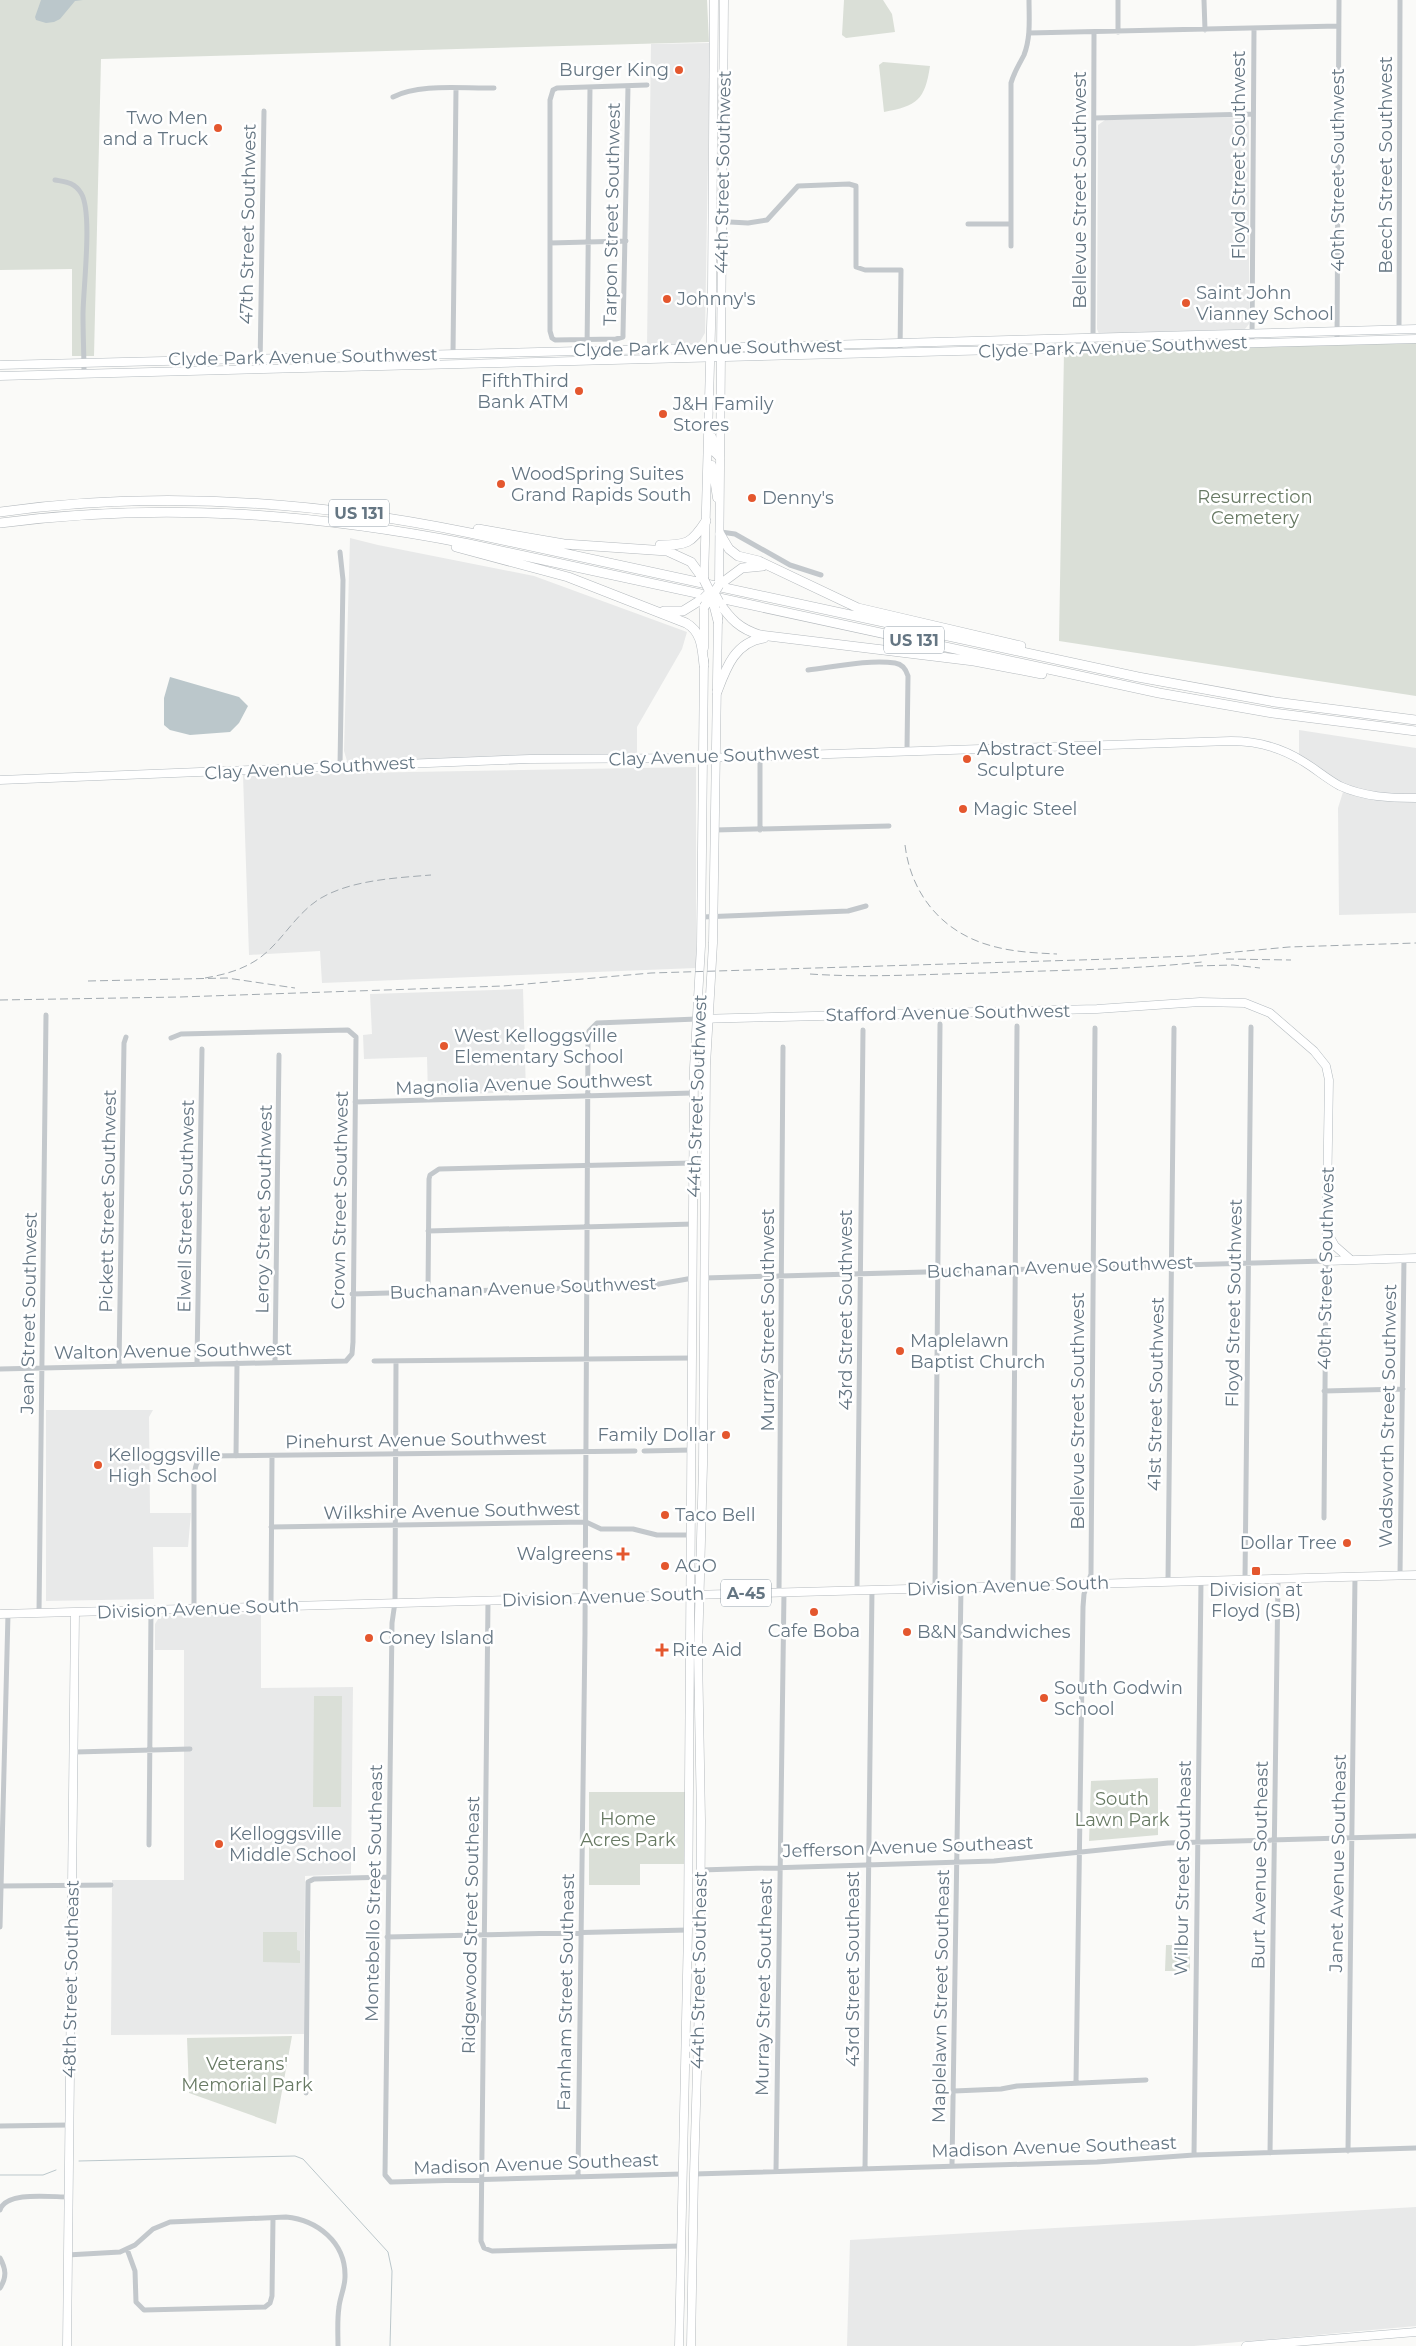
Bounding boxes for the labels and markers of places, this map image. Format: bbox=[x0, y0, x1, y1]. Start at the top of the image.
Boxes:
place label: Burger King bbox=[559, 59, 669, 81]
marker: Burger King bbox=[673, 64, 685, 76]
place label: Two Men and a Truck bbox=[103, 107, 208, 150]
marker: Two Men and a Truck bbox=[212, 122, 224, 134]
place label: Saint John Vianney School bbox=[1196, 282, 1334, 325]
place label: Johnny's bbox=[676, 288, 756, 310]
marker: Johnny's bbox=[661, 293, 673, 305]
marker: Saint John Vianney School bbox=[1180, 297, 1192, 309]
place label: FifthThird Bank ATM bbox=[477, 370, 569, 413]
marker: FifthThird Bank ATM bbox=[573, 385, 585, 397]
place label: J&H Family Stores bbox=[672, 393, 774, 436]
marker: J&H Family Stores bbox=[657, 408, 669, 420]
place label: WoodSpring Suites Grand Rapids South bbox=[511, 463, 691, 506]
marker: WoodSpring Suites Grand Rapids South bbox=[495, 478, 507, 490]
place label: Denny's bbox=[762, 487, 834, 509]
marker: Denny's bbox=[746, 492, 758, 504]
place label: Abstract Steel Sculpture bbox=[977, 738, 1102, 781]
marker: Abstract Steel Sculpture bbox=[961, 753, 973, 765]
place label: Magic Steel bbox=[973, 798, 1077, 820]
marker: Magic Steel bbox=[957, 803, 969, 815]
place label: West Kelloggsville Elementary School bbox=[454, 1025, 624, 1068]
marker: West Kelloggsville Elementary School bbox=[438, 1040, 450, 1052]
place label: Maplelawn Baptist Church bbox=[910, 1330, 1046, 1373]
marker: Maplelawn Baptist Church bbox=[894, 1345, 906, 1357]
place label: Family Dollar bbox=[598, 1424, 716, 1446]
marker: Family Dollar bbox=[720, 1429, 732, 1441]
place label: Kelloggsville High School bbox=[108, 1444, 221, 1487]
marker: Kelloggsville High School bbox=[92, 1459, 104, 1471]
place label: Taco Bell bbox=[675, 1504, 756, 1526]
marker: Taco Bell bbox=[659, 1509, 671, 1521]
place label: Dollar Tree bbox=[1240, 1532, 1337, 1554]
marker: Dollar Tree bbox=[1341, 1537, 1353, 1549]
place label: Walgreens bbox=[517, 1543, 613, 1565]
marker: Walgreens bbox=[617, 1548, 629, 1560]
place label: AGO bbox=[675, 1555, 717, 1577]
marker: AGO bbox=[659, 1560, 671, 1572]
marker: Division at Floyd (SB) bbox=[1250, 1565, 1262, 1577]
place label: Division at Floyd (SB) bbox=[1209, 1579, 1303, 1622]
marker: Cafe Boba bbox=[808, 1606, 820, 1618]
place label: Cafe Boba bbox=[768, 1620, 860, 1642]
place label: B&N Sandwiches bbox=[917, 1621, 1071, 1643]
marker: B&N Sandwiches bbox=[901, 1626, 913, 1638]
place label: Coney Island bbox=[379, 1627, 494, 1649]
marker: Coney Island bbox=[363, 1632, 375, 1644]
place label: Rite Aid bbox=[672, 1639, 742, 1661]
marker: Rite Aid bbox=[656, 1644, 668, 1656]
place label: South Godwin School bbox=[1054, 1677, 1183, 1720]
marker: South Godwin School bbox=[1038, 1692, 1050, 1704]
place label: Kelloggsville Middle School bbox=[229, 1823, 357, 1866]
marker: Kelloggsville Middle School bbox=[213, 1838, 225, 1850]

